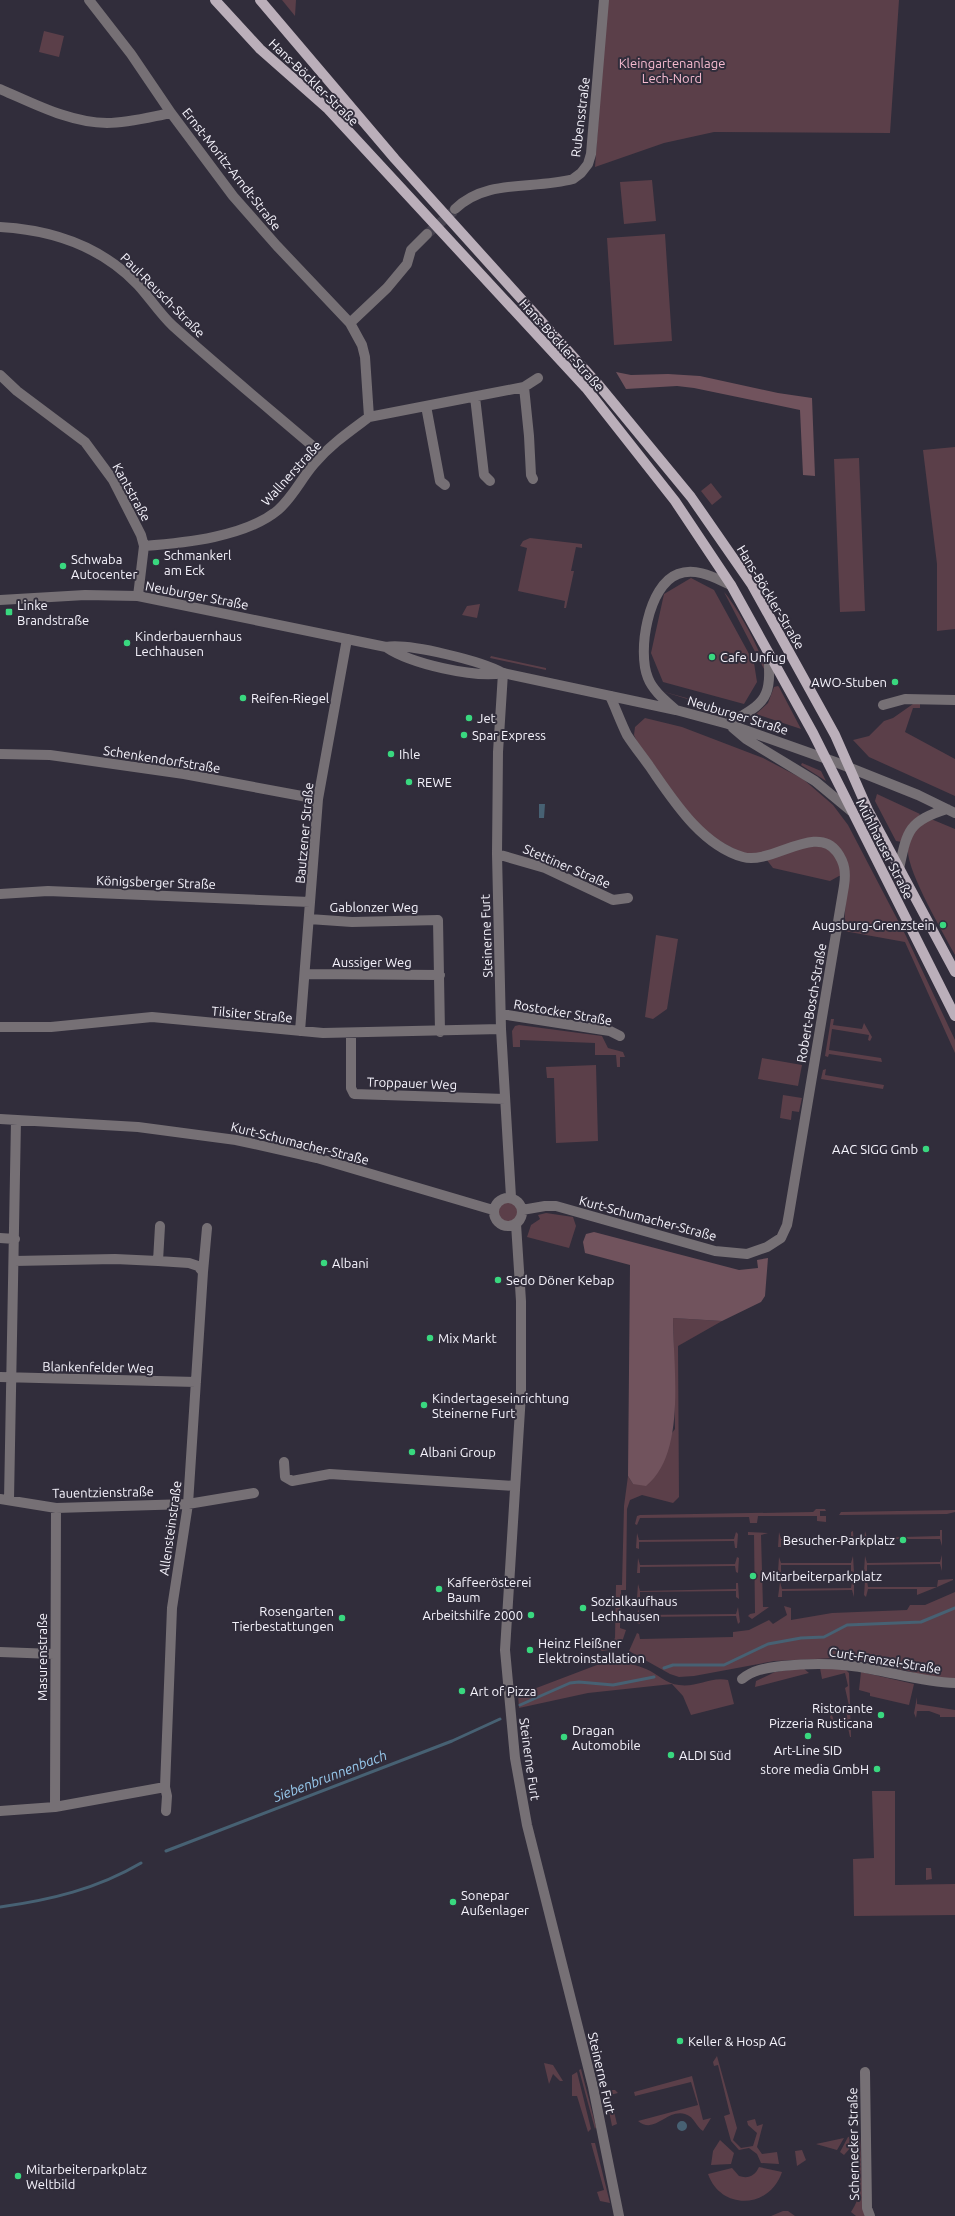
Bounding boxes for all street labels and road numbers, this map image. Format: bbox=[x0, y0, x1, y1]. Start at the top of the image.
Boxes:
street label: Hans-Böckler-Straße bbox=[266, 36, 362, 128]
street label: Rubensstraße bbox=[568, 76, 592, 158]
street label: Ernst-Moritz-Arndt-Straße bbox=[180, 105, 284, 233]
street label: Paul-Reusch-Straße bbox=[118, 250, 208, 340]
street label: Hans-Böckler-Straße bbox=[517, 296, 607, 394]
street label: Wallnerstraße bbox=[258, 438, 324, 508]
street label: Kantstraße bbox=[110, 460, 154, 524]
street label: Hans-Böckler-Straße bbox=[734, 543, 808, 651]
street label: Neuburger Straße bbox=[144, 578, 250, 612]
street label: Neuburger Straße bbox=[686, 693, 790, 737]
street label: Schenkendorfstraße bbox=[102, 743, 222, 775]
street label: Bautzener Straße bbox=[293, 782, 315, 884]
street label: Mühlhauser Straße bbox=[854, 797, 916, 901]
street label: Stettiner Straße bbox=[521, 841, 613, 891]
street label: Königsberger Straße bbox=[96, 873, 216, 891]
street label: Steinerne Furt bbox=[478, 894, 494, 978]
street label: Gablonzer Weg bbox=[330, 900, 418, 914]
street label: Robert-Bosch-Straße bbox=[794, 942, 828, 1064]
street label: Aussiger Weg bbox=[332, 955, 412, 969]
street label: Rostocker Straße bbox=[513, 996, 613, 1028]
street label: Tilsiter Straße bbox=[211, 1003, 293, 1025]
street label: Troppauer Weg bbox=[367, 1074, 457, 1092]
street label: Kurt-Schumacher-Straße bbox=[229, 1119, 371, 1167]
street label: Kurt-Schumacher-Straße bbox=[578, 1193, 718, 1243]
street label: Blankenfelder Weg bbox=[42, 1359, 154, 1375]
street label: Allensteinstraße bbox=[156, 1480, 184, 1576]
street label: Tauentzienstraße bbox=[52, 1484, 154, 1500]
street label: Masurenstraße bbox=[35, 1613, 49, 1701]
street label: Curt-Frenzel-Straße bbox=[828, 1644, 942, 1676]
street label: Steinerne Furt bbox=[517, 1717, 543, 1801]
street label: Steinerne Furt bbox=[586, 2031, 618, 2115]
street label: Schernecker Straße bbox=[845, 2087, 861, 2201]

